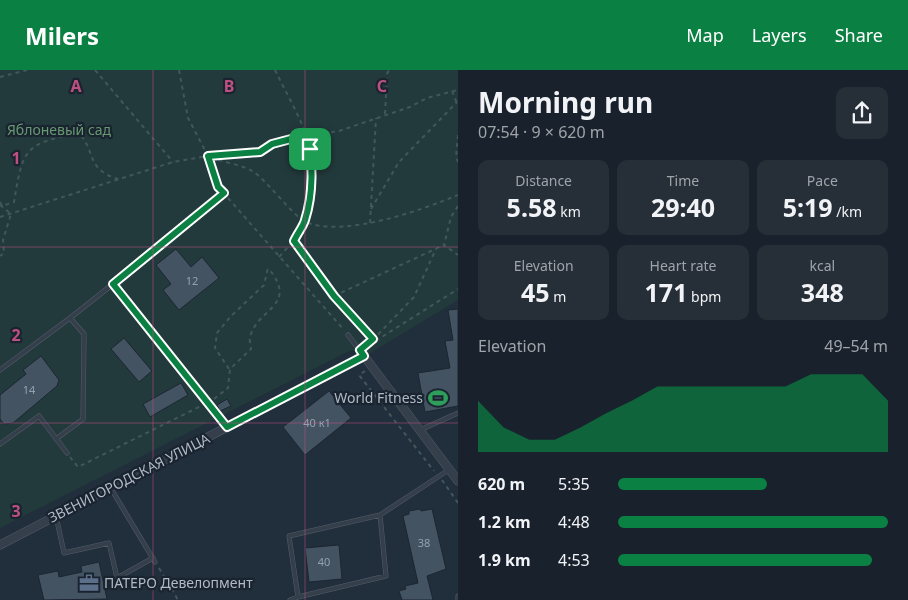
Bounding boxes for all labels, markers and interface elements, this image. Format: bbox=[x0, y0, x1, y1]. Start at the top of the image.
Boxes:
text: Milers bbox=[25, 19, 99, 52]
text: Map bbox=[686, 23, 724, 47]
text: Layers bbox=[752, 23, 807, 47]
text: Share bbox=[835, 23, 883, 47]
text: A bbox=[70, 75, 82, 97]
text: B bbox=[224, 75, 234, 97]
text: C bbox=[377, 75, 387, 97]
text: Morning run bbox=[478, 83, 653, 121]
button: share bbox=[836, 87, 888, 139]
park label: Яблоневый сад bbox=[7, 120, 112, 139]
text: 07:54 · 9 × 620 m bbox=[478, 121, 605, 143]
pin bbox=[289, 128, 331, 170]
icon: arrive bbox=[296, 135, 324, 163]
text: 1 bbox=[11, 147, 21, 169]
text: Distance bbox=[515, 171, 572, 190]
text: Time bbox=[667, 171, 699, 190]
text: Pace bbox=[807, 171, 838, 190]
text: 5.58 bbox=[507, 190, 557, 224]
text: 29:40 bbox=[651, 190, 715, 224]
text: 5:19 bbox=[783, 190, 833, 224]
text: km bbox=[557, 202, 581, 221]
text: /km bbox=[833, 202, 862, 221]
text: Elevation bbox=[514, 256, 574, 275]
text: Heart rate bbox=[650, 256, 716, 275]
text: kcal bbox=[809, 256, 835, 275]
house number: 12 bbox=[186, 273, 198, 288]
text: 45 bbox=[521, 275, 550, 309]
text: 171 bbox=[645, 275, 687, 309]
text: 348 bbox=[801, 275, 844, 309]
text: m bbox=[550, 287, 566, 306]
text: bpm bbox=[687, 287, 721, 306]
text: 2 bbox=[11, 324, 21, 346]
text: Elevation bbox=[478, 335, 546, 357]
text: 49–54 m bbox=[824, 335, 888, 357]
house number: 14 bbox=[23, 382, 36, 397]
sports icon: World Fitness bbox=[427, 387, 449, 409]
place label: World Fitness bbox=[334, 388, 423, 407]
house number: 40 к1 bbox=[303, 415, 331, 430]
street label: ЗВЕНИГОРОДСКАЯ УЛИЦА bbox=[45, 428, 213, 527]
text: 620 m bbox=[478, 473, 525, 495]
text: 5:35 bbox=[558, 473, 590, 495]
text: 3 bbox=[11, 500, 21, 522]
text: 1.2 km bbox=[478, 511, 530, 533]
text: 4:48 bbox=[558, 511, 590, 533]
house number: 38 bbox=[418, 535, 430, 550]
text: 1.9 km bbox=[478, 549, 530, 571]
text: 4:53 bbox=[558, 549, 590, 571]
house number: 40 bbox=[318, 554, 330, 569]
office icon: ПАТЕРО Девелопмент bbox=[78, 572, 100, 594]
place label: ПАТЕРО Девелопмент bbox=[104, 573, 253, 592]

